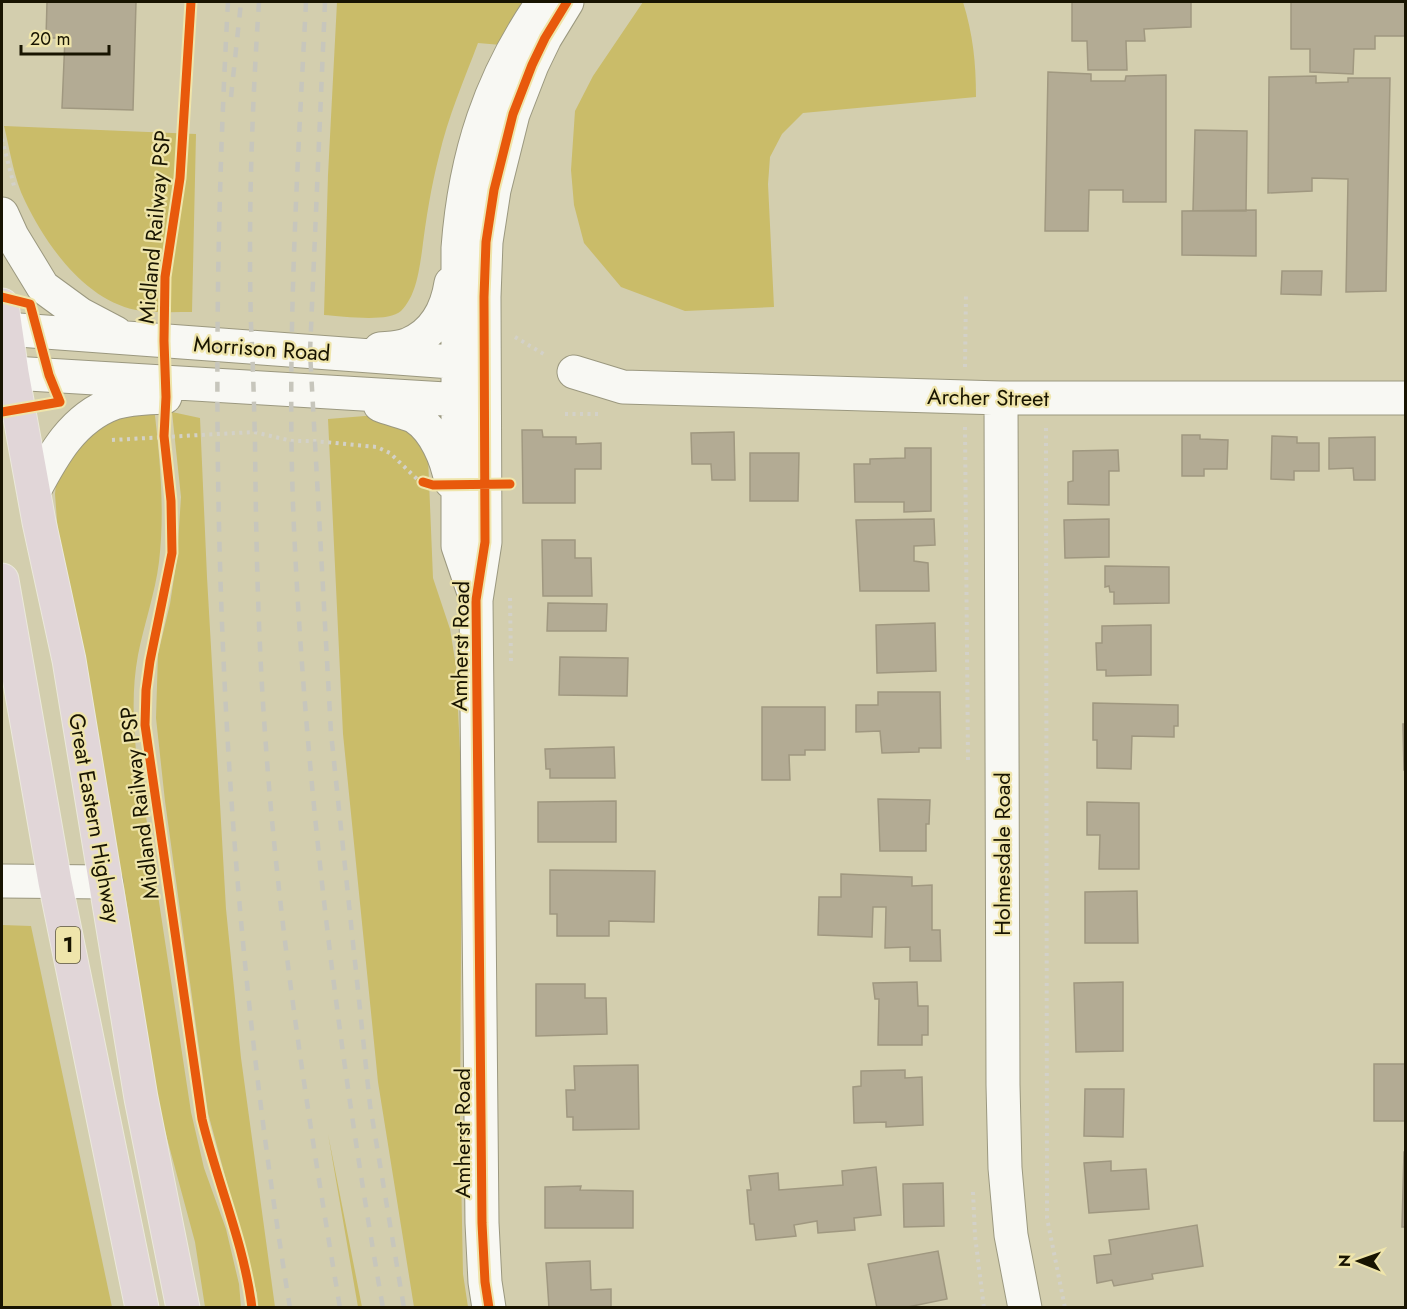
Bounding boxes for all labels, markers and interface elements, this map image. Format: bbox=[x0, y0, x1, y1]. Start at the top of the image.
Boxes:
scale bar bbox=[21, 18, 110, 56]
text: 20 m bbox=[30, 26, 70, 52]
street label: Midland Railway PSP bbox=[130, 129, 178, 325]
street label: Morrison Road bbox=[192, 327, 332, 369]
street label: Archer Street bbox=[927, 380, 1050, 414]
street label: Amherst Road bbox=[443, 581, 477, 711]
street label: Midland Railway PSP bbox=[111, 705, 167, 901]
street label: Great Eastern Highway bbox=[61, 711, 129, 926]
street label: Holmesdale Road bbox=[986, 772, 1018, 936]
road number: 1 bbox=[56, 927, 80, 963]
street label: Amherst Road bbox=[446, 1068, 478, 1198]
north arrow bbox=[1329, 1231, 1389, 1291]
text: N bbox=[1333, 1254, 1356, 1267]

